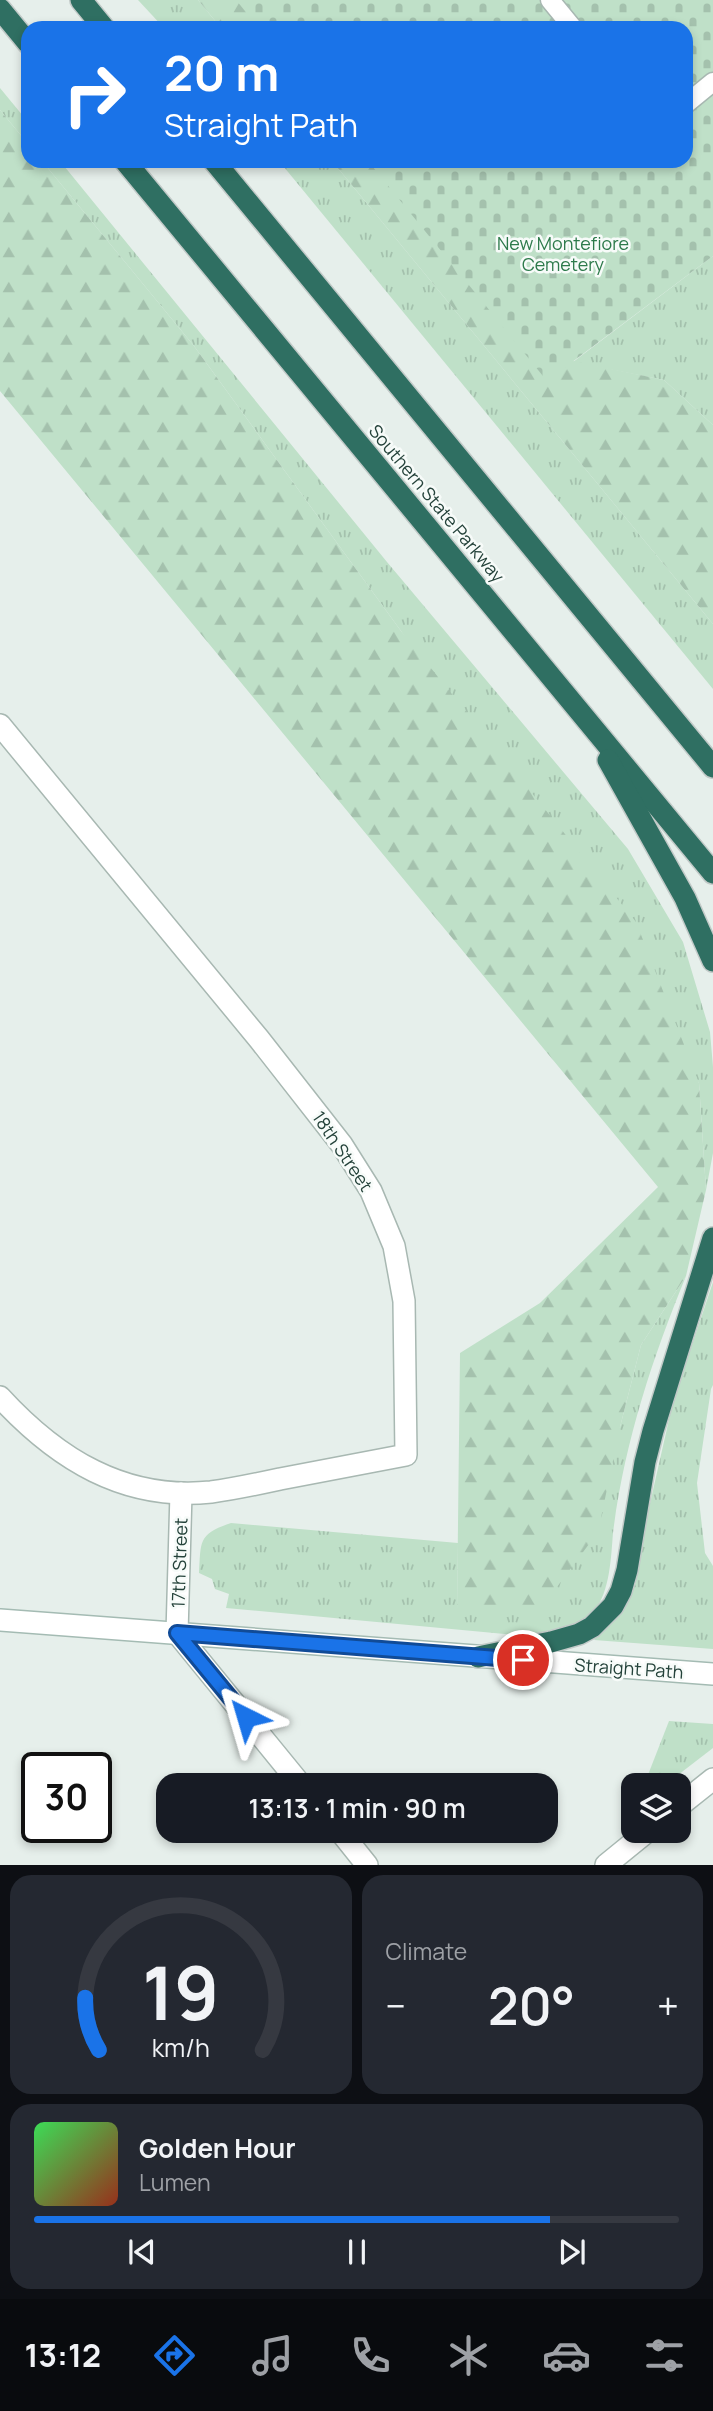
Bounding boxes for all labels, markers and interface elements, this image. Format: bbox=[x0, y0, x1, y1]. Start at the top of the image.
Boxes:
text: 20 m bbox=[164, 39, 279, 106]
icon: right bbox=[49, 49, 140, 140]
text: Straight Path bbox=[164, 103, 358, 147]
park label: New Montefiore Cemetery bbox=[497, 231, 629, 276]
street label: Southern State Parkway bbox=[364, 419, 510, 587]
street label: 18th Street bbox=[307, 1106, 379, 1196]
street label: 17th Street bbox=[165, 1517, 193, 1609]
pin bbox=[493, 1630, 553, 1690]
icon: arrive bbox=[504, 1641, 542, 1679]
street label: Straight Path bbox=[574, 1652, 684, 1684]
position arrow bbox=[209, 1680, 283, 1754]
speed limit sign: 30 bbox=[21, 1752, 112, 1843]
map controls bbox=[621, 1773, 691, 1843]
button: layers bbox=[621, 1773, 691, 1843]
text: 13:13 · 1 min · 90 m bbox=[248, 1790, 466, 1826]
text: Climate bbox=[386, 1935, 467, 1967]
text: 19 bbox=[142, 1943, 219, 2043]
text: 20° bbox=[488, 1970, 575, 2041]
text: − bbox=[386, 1979, 406, 2031]
text: + bbox=[657, 1979, 679, 2031]
text: km/h bbox=[152, 2030, 210, 2065]
text: Golden Hour bbox=[139, 2130, 296, 2166]
text: Lumen bbox=[139, 2166, 211, 2198]
icon: previous bbox=[123, 2233, 161, 2271]
icon: pause bbox=[338, 2233, 376, 2271]
icon: next bbox=[553, 2233, 591, 2271]
icon: directions bbox=[150, 2331, 199, 2380]
icon: music bbox=[248, 2331, 297, 2380]
icon: phone bbox=[346, 2331, 395, 2380]
icon: climate bbox=[444, 2331, 493, 2380]
icon: car bbox=[542, 2331, 591, 2380]
icon: filters bbox=[640, 2331, 689, 2380]
text: 13:12 bbox=[24, 2333, 101, 2377]

